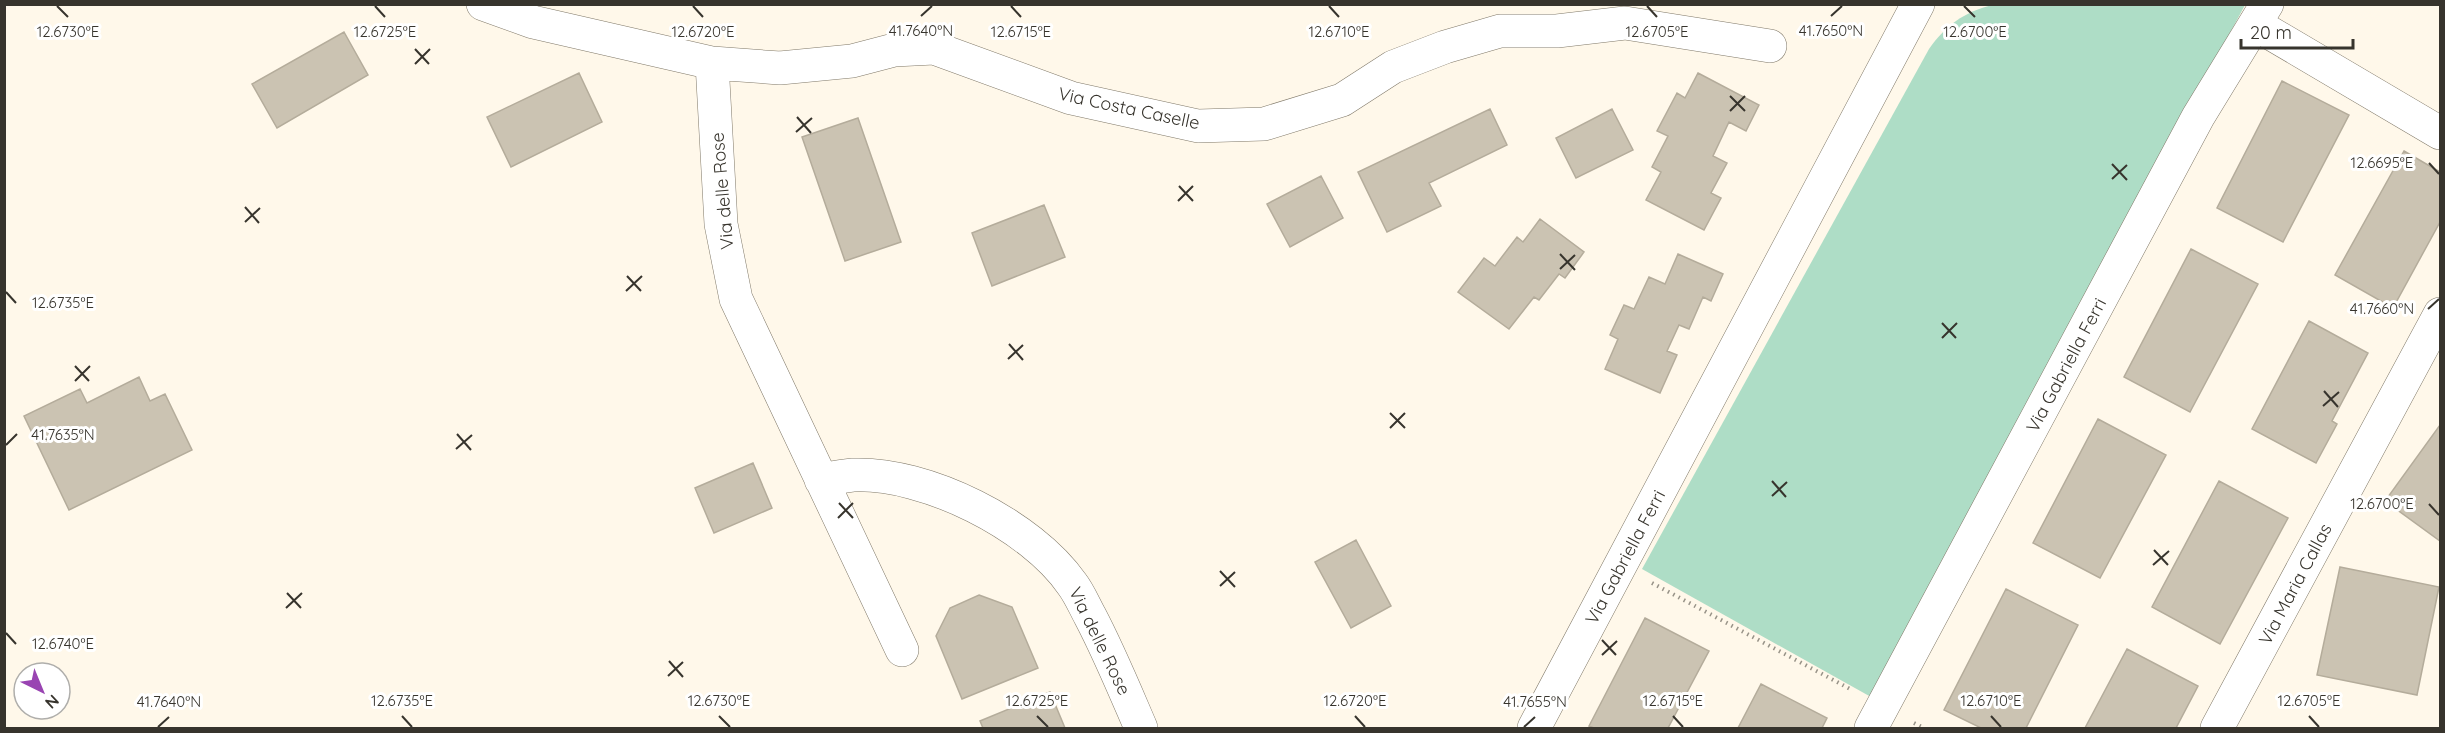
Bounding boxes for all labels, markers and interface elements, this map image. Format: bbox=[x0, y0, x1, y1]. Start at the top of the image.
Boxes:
scale bar bbox=[2241, 12, 2354, 50]
text: 41.7640°N bbox=[889, 21, 953, 40]
text: 41.7650°N bbox=[1799, 21, 1863, 40]
text: 20 m bbox=[2250, 21, 2292, 44]
text: 12.6730°E bbox=[37, 22, 99, 41]
text: 12.6725°E bbox=[354, 22, 416, 41]
text: 12.6720°E bbox=[671, 22, 735, 41]
text: 12.6715°E bbox=[991, 22, 1051, 41]
text: 12.6710°E bbox=[1308, 22, 1370, 41]
text: 12.6705°E bbox=[1626, 22, 1688, 41]
text: 12.6700°E bbox=[1943, 22, 2007, 41]
street label: Via Costa Caselle bbox=[1056, 82, 1202, 134]
street label: Via delle Rose bbox=[705, 132, 739, 250]
text: 12.6695°E bbox=[2351, 153, 2413, 172]
text: 12.6735°E bbox=[32, 293, 94, 312]
street label: Via Gabriella Ferri bbox=[2021, 294, 2111, 436]
text: 41.7660°N bbox=[2350, 299, 2414, 318]
text: 41.7635°N bbox=[31, 425, 95, 444]
street label: Via Gabriella Ferri bbox=[1580, 486, 1670, 628]
text: 12.6700°E bbox=[2350, 494, 2414, 513]
street label: Via Maria Callas bbox=[2253, 519, 2337, 649]
street label: Via delle Rose bbox=[1064, 583, 1136, 699]
text: 12.6740°E bbox=[32, 634, 94, 653]
north arrow bbox=[12, 661, 72, 721]
text: N bbox=[41, 691, 63, 713]
text: 12.6735°E bbox=[371, 691, 433, 710]
text: 12.6730°E bbox=[688, 691, 750, 710]
text: 12.6725°E bbox=[1006, 691, 1068, 710]
text: 12.6720°E bbox=[1323, 691, 1387, 710]
text: 12.6715°E bbox=[1643, 691, 1703, 710]
text: 12.6710°E bbox=[1960, 691, 2022, 710]
text: 12.6705°E bbox=[2278, 691, 2340, 710]
text: 41.7640°N bbox=[137, 692, 201, 711]
text: 41.7655°N bbox=[1503, 692, 1567, 711]

